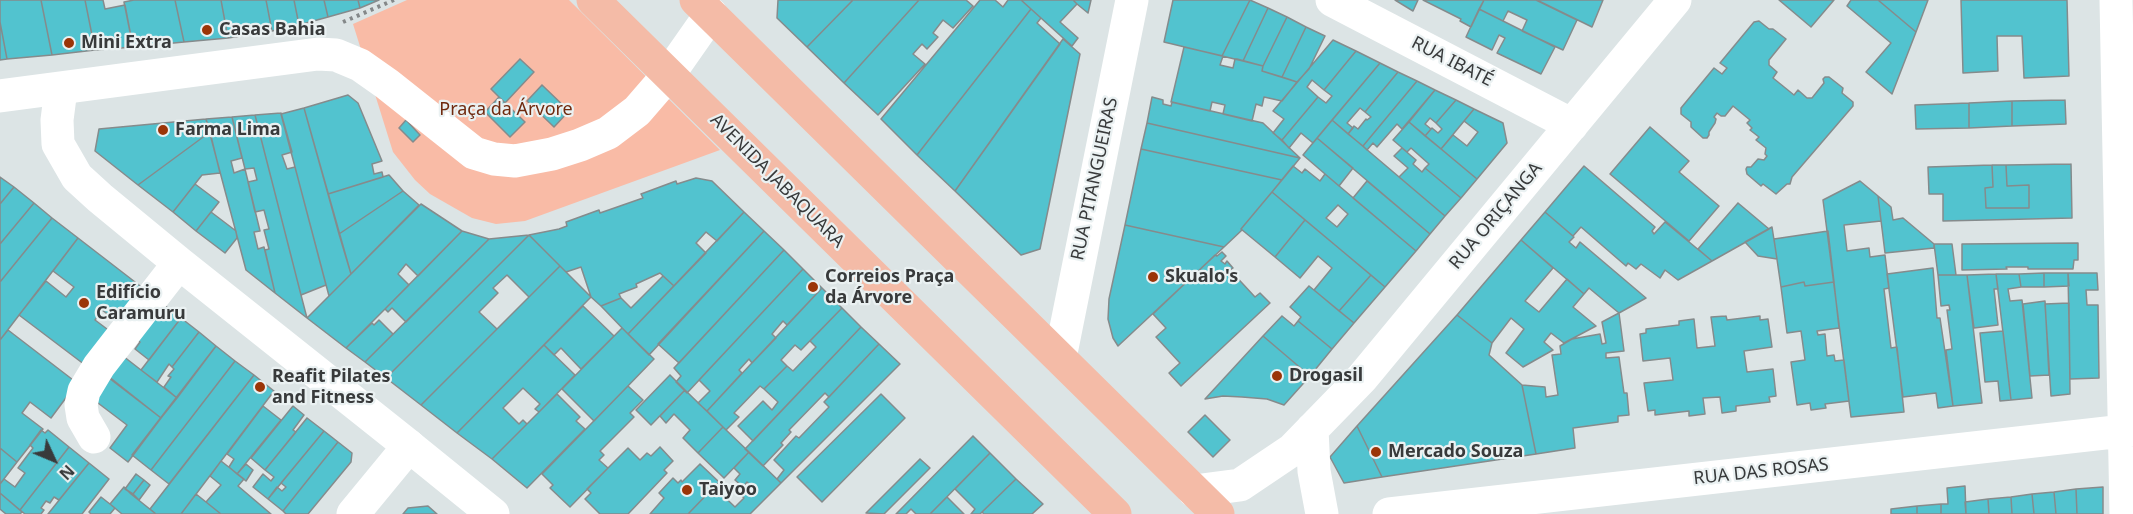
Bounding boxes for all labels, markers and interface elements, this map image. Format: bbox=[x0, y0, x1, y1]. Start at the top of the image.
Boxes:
place label: Casas Bahia bbox=[219, 19, 325, 41]
marker: Casas Bahia bbox=[200, 23, 214, 37]
place label: Mini Extra bbox=[81, 32, 172, 54]
street label: RUA IBATÉ bbox=[1408, 32, 1496, 92]
marker: Mini Extra bbox=[62, 36, 76, 50]
street label: RUA PITANGUEIRAS bbox=[1067, 95, 1123, 263]
park label: Praça da Árvore bbox=[439, 99, 573, 121]
street label: AVENIDA JABAQUARA bbox=[705, 109, 849, 253]
place label: Farma Lima bbox=[175, 119, 280, 141]
marker: Farma Lima bbox=[156, 123, 170, 137]
street label: RUA ORIÇANGA bbox=[1445, 158, 1547, 274]
place label: Correios Praça da Árvore bbox=[825, 266, 954, 308]
place label: Skualo's bbox=[1165, 266, 1238, 288]
marker: Skualo's bbox=[1146, 270, 1160, 284]
marker: Correios Praça da Árvore bbox=[806, 280, 820, 294]
place label: Edifício Caramuru bbox=[96, 282, 186, 324]
marker: Edifício Caramuru bbox=[77, 296, 91, 310]
place label: Drogasil bbox=[1289, 365, 1363, 387]
place label: Reafit Pilates and Fitness bbox=[272, 366, 390, 409]
marker: Drogasil bbox=[1270, 369, 1284, 383]
marker: Reafit Pilates and Fitness bbox=[253, 380, 267, 394]
north arrow bbox=[24, 430, 84, 490]
place label: Mercado Souza bbox=[1388, 441, 1523, 463]
marker: Mercado Souza bbox=[1369, 445, 1383, 459]
street label: RUA DAS ROSAS bbox=[1692, 454, 1830, 490]
text: N bbox=[55, 460, 79, 485]
place label: Taiyoo bbox=[699, 479, 757, 501]
marker: Taiyoo bbox=[680, 483, 694, 497]

